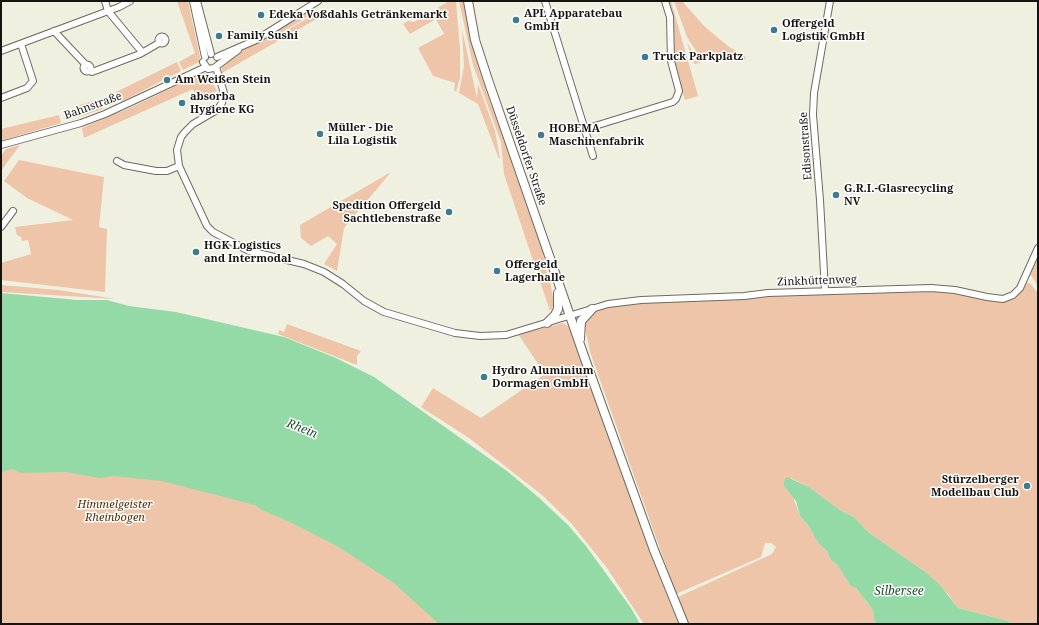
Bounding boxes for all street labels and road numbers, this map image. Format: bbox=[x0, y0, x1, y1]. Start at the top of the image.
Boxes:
street label: Bahnstraße bbox=[62, 89, 124, 123]
street label: Düsseldorfer Straße bbox=[503, 104, 549, 208]
street label: Edisonstraße bbox=[797, 111, 815, 181]
street label: Zinkhüttenweg bbox=[777, 273, 857, 289]

